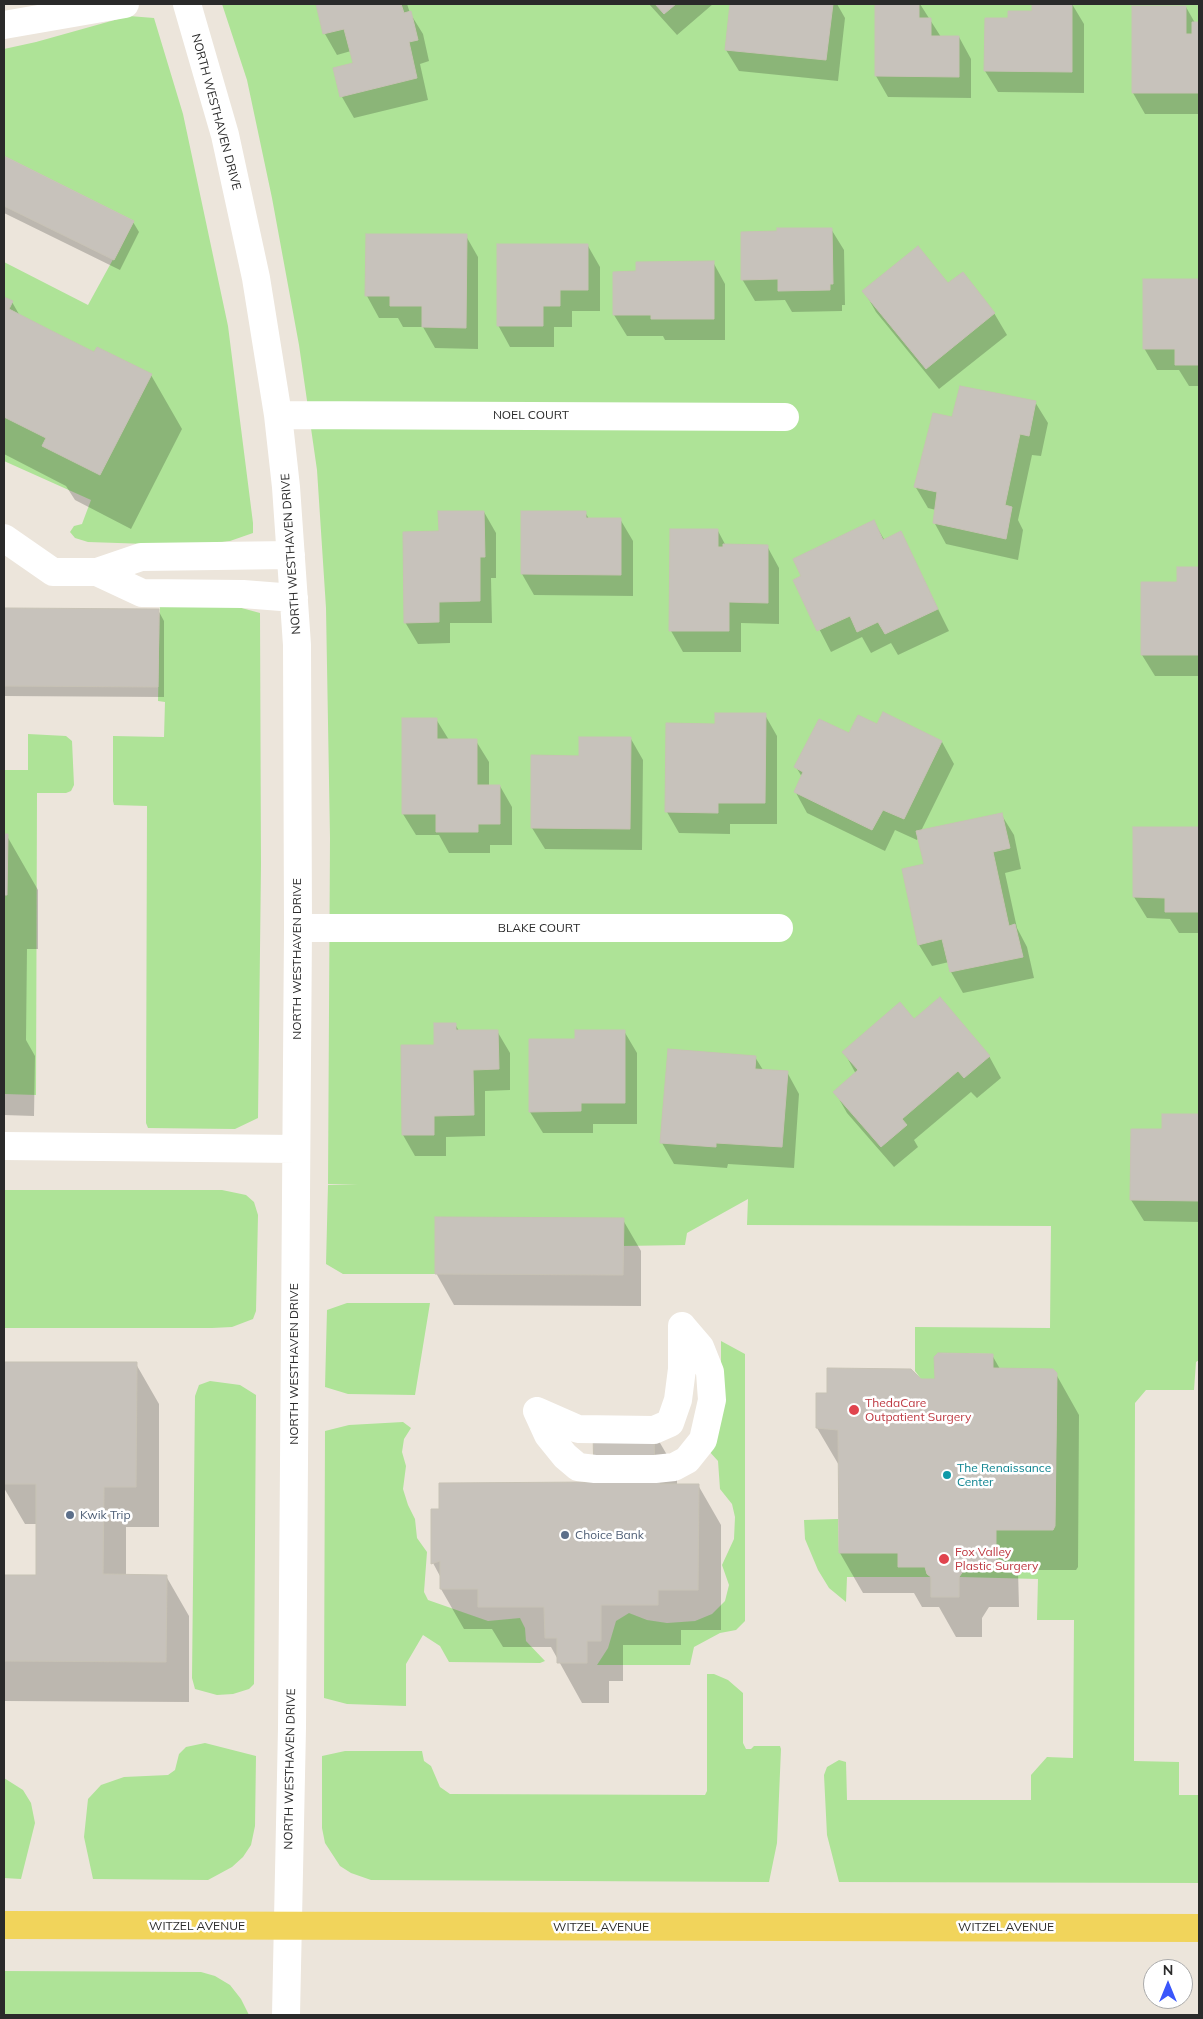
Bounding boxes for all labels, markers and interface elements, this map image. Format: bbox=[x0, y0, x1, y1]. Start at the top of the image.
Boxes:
street label: NORTH WESTHAVEN DRIVE bbox=[188, 32, 244, 192]
street label: NOEL COURT bbox=[493, 408, 569, 422]
street label: NORTH WESTHAVEN DRIVE bbox=[278, 473, 304, 635]
street label: NORTH WESTHAVEN DRIVE bbox=[290, 878, 304, 1040]
street label: BLAKE COURT bbox=[498, 921, 580, 935]
street label: NORTH WESTHAVEN DRIVE bbox=[287, 1283, 301, 1445]
place label: ThedaCare Outpatient Surgery bbox=[865, 1396, 971, 1424]
marker: ThedaCare Outpatient Surgery bbox=[847, 1403, 861, 1417]
place label: The Renaissance Center bbox=[957, 1461, 1051, 1489]
marker: The Renaissance Center bbox=[941, 1469, 953, 1481]
place label: Kwik Trip bbox=[80, 1508, 131, 1522]
marker: Kwik Trip bbox=[64, 1509, 76, 1521]
place label: Choice Bank bbox=[575, 1528, 644, 1542]
marker: Choice Bank bbox=[559, 1529, 571, 1541]
place label: Fox Valley Plastic Surgery bbox=[955, 1545, 1038, 1573]
marker: Fox Valley Plastic Surgery bbox=[937, 1552, 951, 1566]
street label: NORTH WESTHAVEN DRIVE bbox=[281, 1688, 299, 1850]
street label: WITZEL AVENUE bbox=[149, 1919, 245, 1933]
street label: WITZEL AVENUE bbox=[553, 1920, 649, 1934]
street label: WITZEL AVENUE bbox=[958, 1920, 1054, 1934]
north arrow bbox=[1143, 1959, 1193, 2009]
text: N bbox=[1163, 1961, 1173, 1979]

